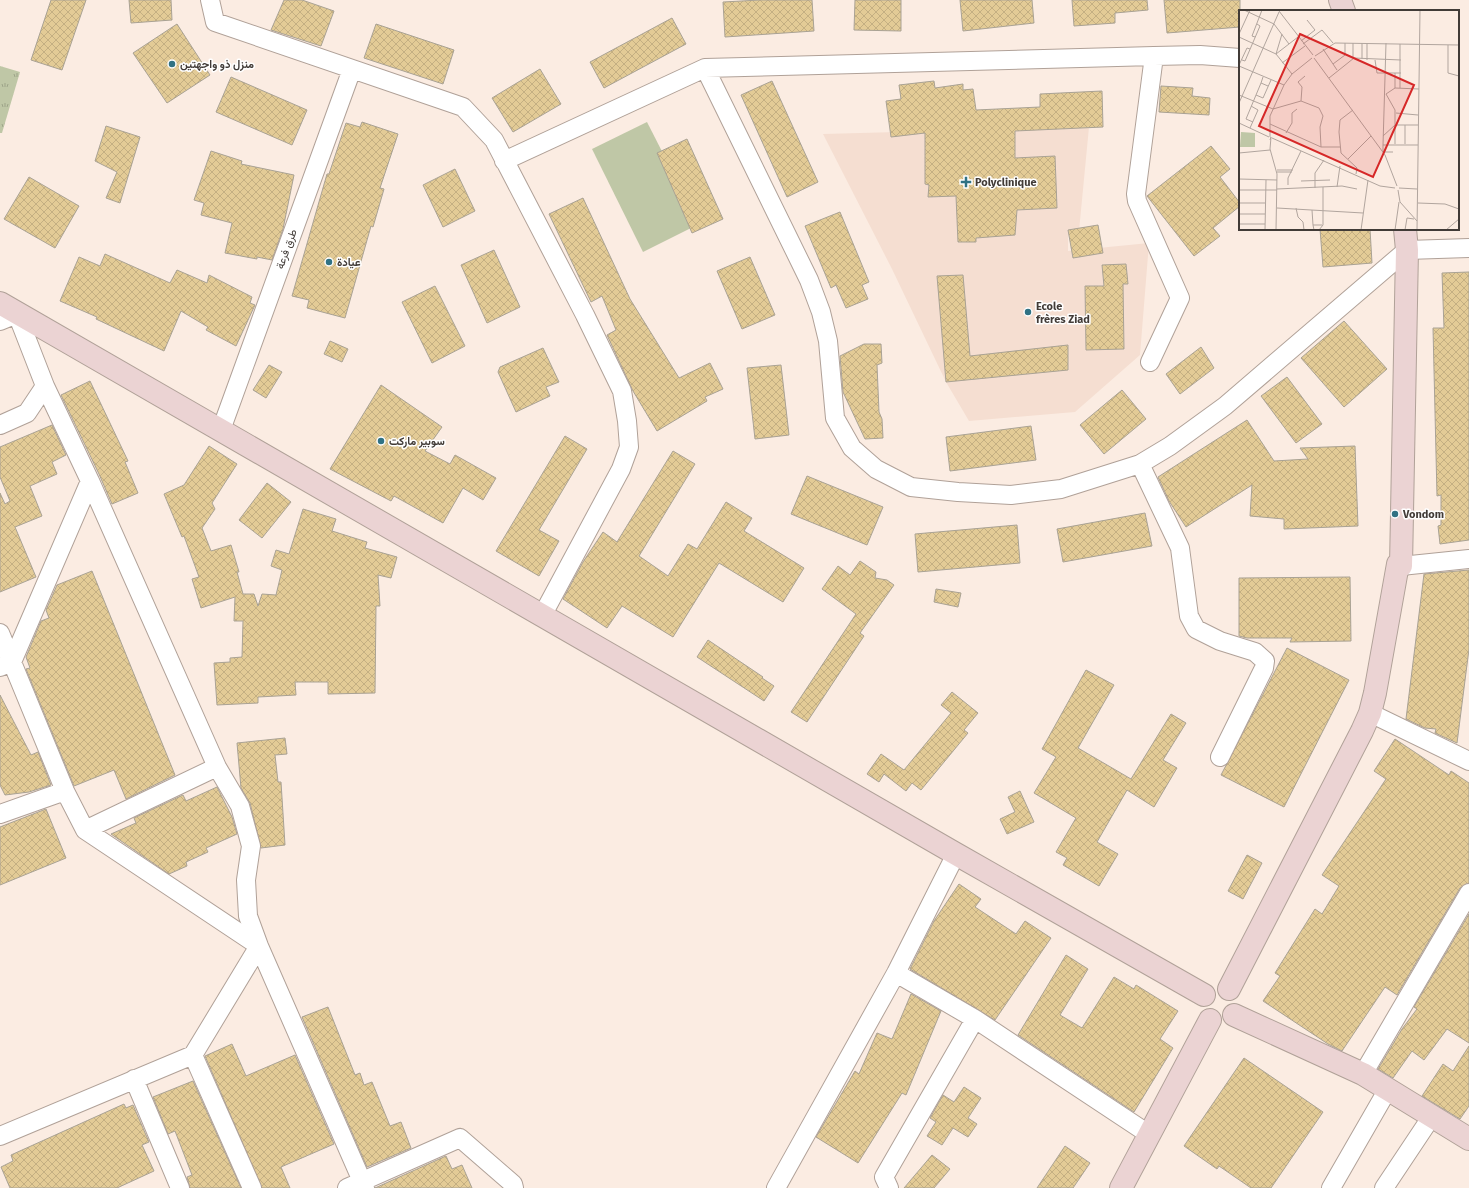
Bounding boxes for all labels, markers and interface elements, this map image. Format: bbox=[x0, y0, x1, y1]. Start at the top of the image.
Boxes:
inset map bbox=[1239, 10, 1459, 230]
place label: منزل ذو واجهتين bbox=[180, 58, 254, 71]
marker: منزل ذو واجهتين bbox=[167, 59, 177, 69]
marker: Polyclinique bbox=[960, 176, 972, 188]
place label: Polyclinique bbox=[975, 176, 1037, 189]
street label: طرق فرعة bbox=[273, 227, 300, 271]
place label: عيادة bbox=[337, 256, 361, 269]
marker: عيادة bbox=[324, 257, 334, 267]
place label: Ecole frères Ziad bbox=[1036, 300, 1090, 326]
marker: Ecole frères Ziad bbox=[1023, 307, 1033, 317]
place label: سوبير ماركت bbox=[389, 435, 445, 448]
marker: سوبير ماركت bbox=[376, 436, 386, 446]
place label: Vondom bbox=[1402, 508, 1444, 521]
marker: Vondom bbox=[1390, 509, 1400, 519]

